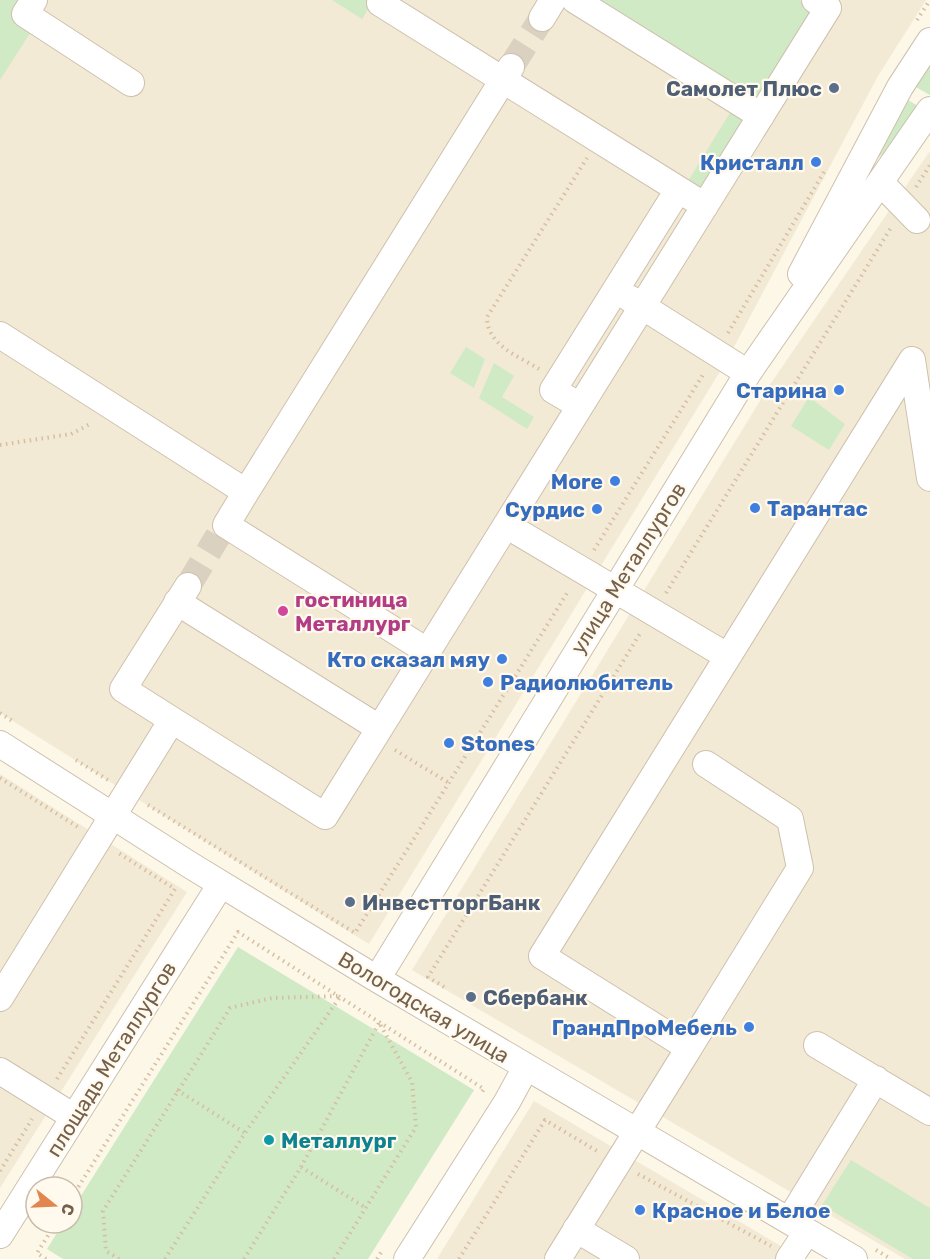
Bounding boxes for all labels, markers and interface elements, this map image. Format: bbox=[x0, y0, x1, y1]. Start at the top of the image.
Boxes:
place label: Самолет Плюс bbox=[666, 76, 822, 101]
marker: Самолет Плюс bbox=[827, 81, 841, 95]
place label: Кристалл bbox=[700, 150, 804, 175]
marker: Кристалл bbox=[809, 155, 823, 169]
place label: Старина bbox=[736, 378, 827, 403]
marker: Старина bbox=[832, 383, 846, 397]
place label: More bbox=[551, 469, 603, 494]
marker: More bbox=[608, 474, 622, 488]
street label: улица Металлургов bbox=[565, 478, 691, 658]
place label: Тарантас bbox=[767, 496, 868, 521]
place label: Сурдис bbox=[505, 497, 585, 522]
marker: Тарантас bbox=[748, 501, 762, 515]
marker: Сурдис bbox=[590, 502, 604, 516]
place label: гостиница Металлург bbox=[295, 587, 411, 636]
marker: гостиница Металлург bbox=[276, 604, 290, 618]
place label: Кто сказал мяу bbox=[327, 647, 491, 672]
marker: Кто сказал мяу bbox=[495, 652, 509, 666]
place label: Радиолюбитель bbox=[500, 670, 673, 695]
marker: Радиолюбитель bbox=[481, 675, 495, 689]
place label: Stones bbox=[461, 731, 535, 756]
marker: Stones bbox=[442, 736, 456, 750]
place label: ИнвестторгБанк bbox=[362, 890, 541, 915]
marker: ИнвестторгБанк bbox=[343, 895, 357, 909]
street label: Вологодская улица bbox=[334, 946, 514, 1068]
street label: площадь Металлургов bbox=[41, 957, 181, 1161]
place label: Сбербанк bbox=[483, 985, 588, 1010]
marker: Сбербанк bbox=[464, 990, 478, 1004]
place label: ГрандПроМебель bbox=[552, 1015, 737, 1040]
marker: ГрандПроМебель bbox=[742, 1020, 756, 1034]
place label: Металлург bbox=[281, 1128, 397, 1153]
marker: Металлург bbox=[262, 1133, 276, 1147]
north arrow bbox=[24, 1175, 84, 1235]
place label: Красное и Белое bbox=[652, 1198, 830, 1223]
text: С bbox=[57, 1201, 79, 1218]
marker: Красное и Белое bbox=[633, 1203, 647, 1217]

